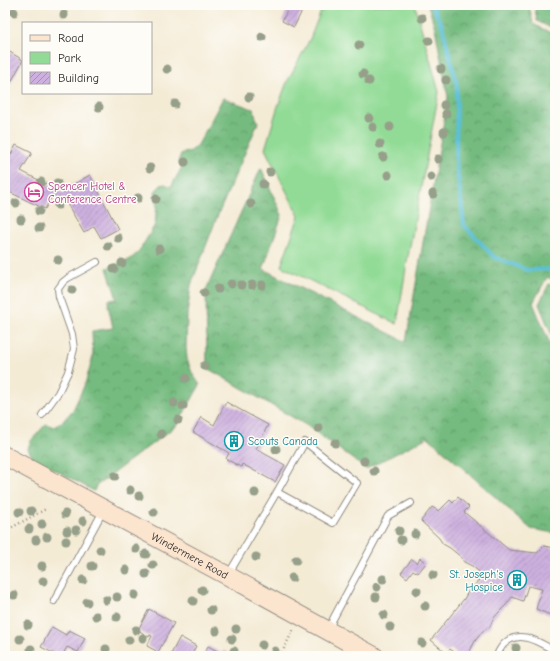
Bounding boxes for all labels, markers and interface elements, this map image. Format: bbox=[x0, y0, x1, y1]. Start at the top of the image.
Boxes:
legend bbox=[22, 22, 152, 94]
text: Road bbox=[58, 31, 84, 45]
text: Park bbox=[58, 51, 81, 65]
text: Building bbox=[58, 71, 99, 85]
place label: Spencer Hotel & Conference Centre bbox=[48, 180, 137, 206]
hotel icon: Spencer Hotel & Conference Centre bbox=[23, 181, 45, 203]
building icon: Scouts Canada bbox=[223, 430, 245, 452]
place label: Scouts Canada bbox=[248, 435, 318, 448]
street label: Windermere Road bbox=[149, 529, 231, 582]
place label: St. Joseph's Hospice bbox=[449, 568, 503, 594]
building icon: St. Joseph's Hospice bbox=[506, 569, 528, 591]

